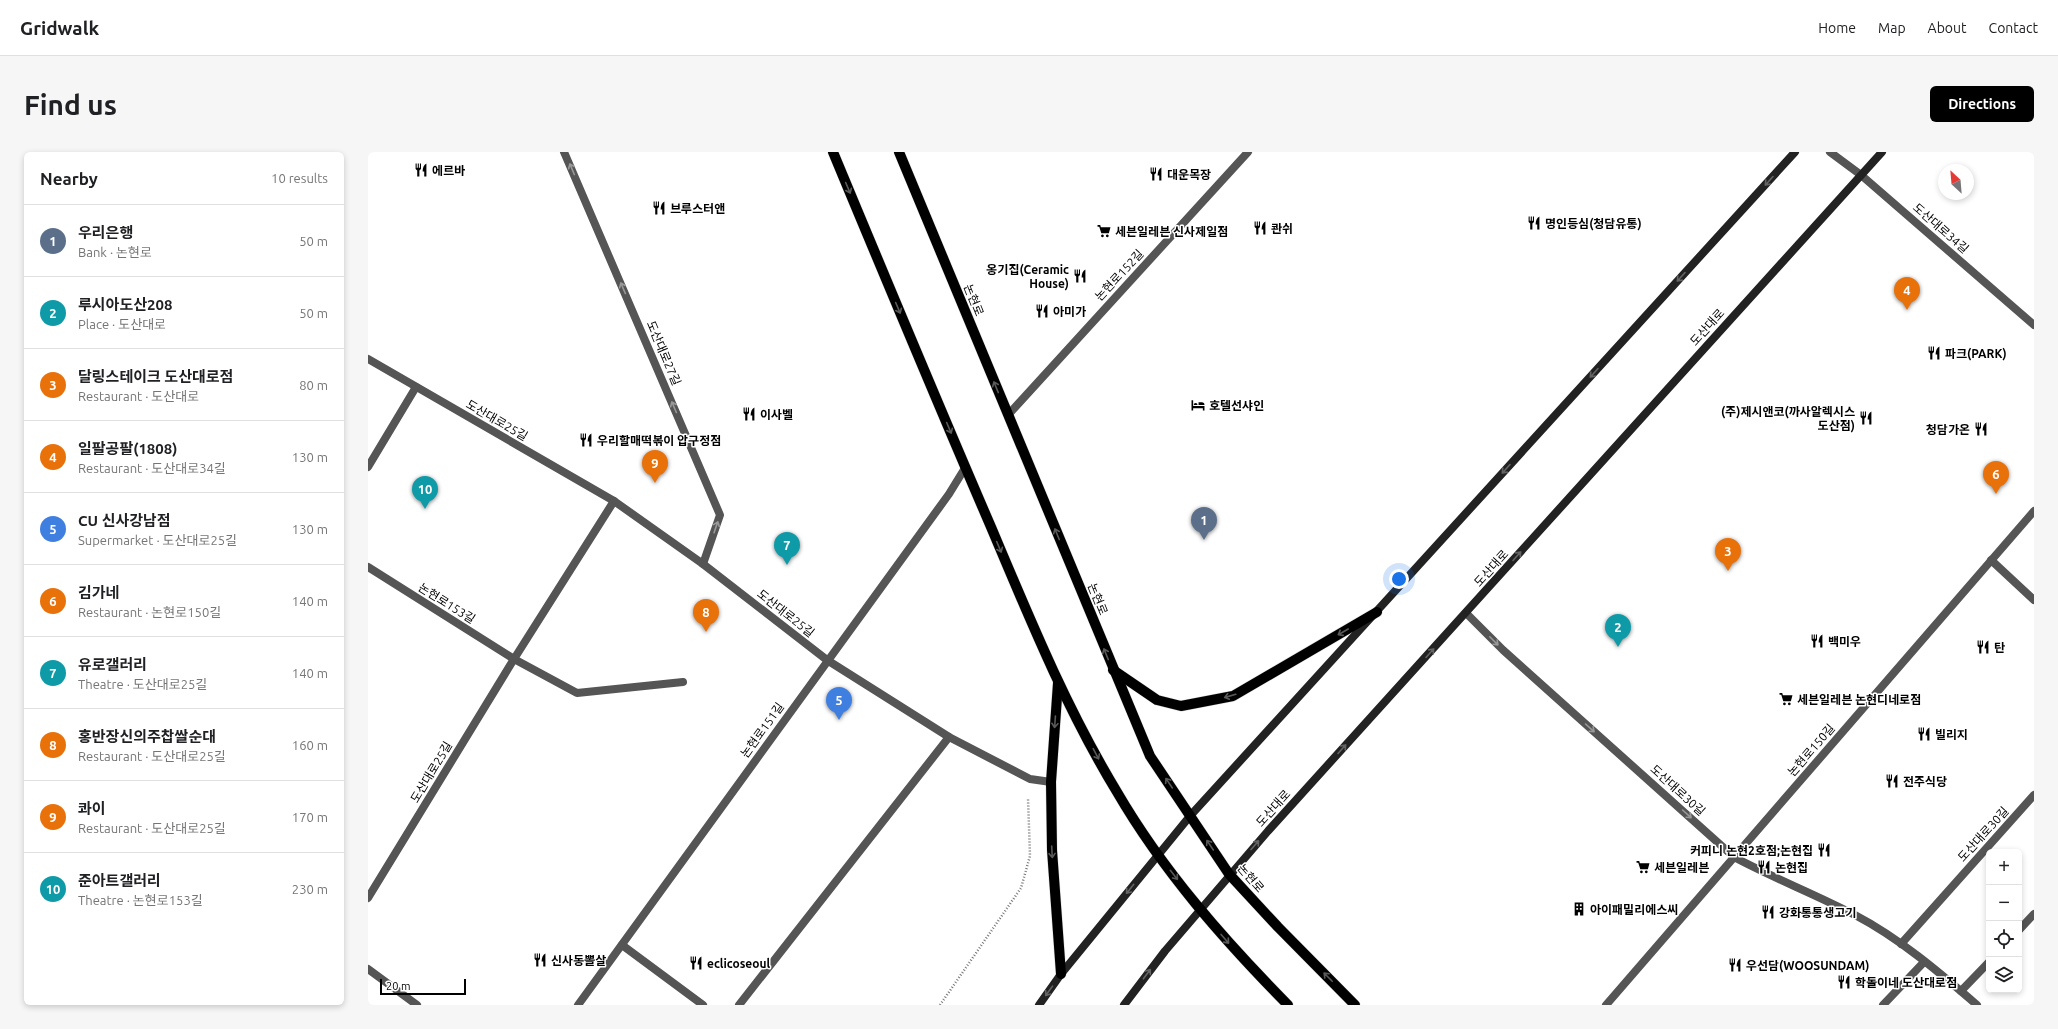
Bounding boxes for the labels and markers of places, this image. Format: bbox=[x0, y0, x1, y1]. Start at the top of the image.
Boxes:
restaurant icon: 에르바 bbox=[413, 162, 429, 178]
place label: 에르바 bbox=[432, 164, 465, 177]
restaurant icon: 대운목장 bbox=[1148, 166, 1164, 182]
place label: 대운목장 bbox=[1167, 168, 1211, 181]
restaurant icon: 브루스터앤 bbox=[651, 200, 667, 216]
place label: 브루스터앤 bbox=[670, 202, 725, 215]
restaurant icon: 명인등심(청담유통) bbox=[1526, 215, 1542, 231]
place label: 명인등심(청담유통) bbox=[1545, 217, 1642, 231]
restaurant icon: 콴쉬 bbox=[1252, 220, 1268, 236]
place label: 콴쉬 bbox=[1271, 222, 1293, 235]
supermarket icon: 세븐일레븐 신사제일점 bbox=[1096, 223, 1112, 239]
place label: 세븐일레븐 신사제일점 bbox=[1115, 225, 1228, 238]
place label: 옹기집(Ceramic House) bbox=[986, 263, 1069, 291]
restaurant icon: 옹기집(Ceramic House) bbox=[1072, 268, 1088, 284]
pin: 4 bbox=[1894, 277, 1920, 310]
restaurant icon: 아미가 bbox=[1034, 303, 1050, 319]
place label: 아미가 bbox=[1053, 305, 1086, 318]
restaurant icon: 파크(PARK) bbox=[1926, 345, 1942, 361]
place label: 파크(PARK) bbox=[1945, 347, 2007, 361]
hotel icon: 호텔선샤인 bbox=[1190, 397, 1206, 413]
place label: 호텔선샤인 bbox=[1209, 399, 1264, 412]
place label: (주)제시앤코(까사알렉시스 도산점) bbox=[1721, 405, 1855, 433]
restaurant icon: 이사벨 bbox=[741, 406, 757, 422]
place label: 이사벨 bbox=[760, 408, 793, 421]
restaurant icon: (주)제시앤코(까사알렉시스 도산점) bbox=[1858, 410, 1874, 426]
restaurant icon: 청담가온 bbox=[1973, 421, 1989, 437]
place label: 청담가온 bbox=[1926, 423, 1970, 436]
restaurant icon: 우리할매떡볶이 압구정점 bbox=[578, 432, 594, 448]
place label: 우리할매떡볶이 압구정점 bbox=[597, 434, 721, 447]
pin: 9 bbox=[642, 450, 668, 483]
pin: 6 bbox=[1983, 461, 2009, 494]
pin: 10 bbox=[412, 476, 438, 509]
pin: 1 bbox=[1191, 507, 1217, 540]
pin: 7 bbox=[774, 532, 800, 565]
pin: 3 bbox=[1715, 538, 1741, 571]
pin: 8 bbox=[693, 599, 719, 632]
pin: 2 bbox=[1605, 614, 1631, 647]
restaurant icon: 백미우 bbox=[1809, 633, 1825, 649]
place label: 백미우 bbox=[1828, 635, 1861, 648]
restaurant icon: 탄 bbox=[1975, 639, 1991, 655]
place label: 탄 bbox=[1994, 641, 2005, 654]
pin: 5 bbox=[826, 687, 852, 720]
supermarket icon: 세븐일레븐 논현디네로점 bbox=[1778, 691, 1794, 707]
place label: 세븐일레븐 논현디네로점 bbox=[1797, 693, 1921, 706]
restaurant icon: 빌리지 bbox=[1916, 726, 1932, 742]
place label: 빌리지 bbox=[1935, 728, 1968, 741]
restaurant icon: 전주식당 bbox=[1884, 773, 1900, 789]
place label: 전주식당 bbox=[1903, 775, 1947, 788]
restaurant icon: 커피니 논현2호점;논현집 bbox=[1816, 842, 1832, 858]
place label: 커피니 논현2호점;논현집 bbox=[1690, 844, 1813, 858]
supermarket icon: 세븐일레븐 bbox=[1635, 859, 1651, 875]
restaurant icon: 논현집 bbox=[1756, 859, 1772, 875]
place label: 세븐일레븐 bbox=[1654, 861, 1709, 874]
place label: 논현집 bbox=[1775, 861, 1808, 874]
building icon: 아이패밀리에스씨 bbox=[1571, 901, 1587, 917]
place label: 아이패밀리에스씨 bbox=[1590, 903, 1678, 916]
restaurant icon: 강화통통생고기 bbox=[1760, 904, 1776, 920]
place label: 강화통통생고기 bbox=[1779, 906, 1856, 919]
restaurant icon: 신사동뽈살 bbox=[532, 952, 548, 968]
place label: 신사동뽈살 bbox=[551, 954, 606, 967]
restaurant icon: eclicoseoul bbox=[688, 955, 704, 971]
place label: eclicoseoul bbox=[707, 957, 770, 970]
restaurant icon: 우선담(WOOSUNDAM) bbox=[1727, 957, 1743, 973]
place label: 우선담(WOOSUNDAM) bbox=[1746, 959, 1869, 973]
restaurant icon: 학돌이네 도산대로점 bbox=[1836, 974, 1852, 990]
place label: 학돌이네 도산대로점 bbox=[1855, 976, 1957, 989]

